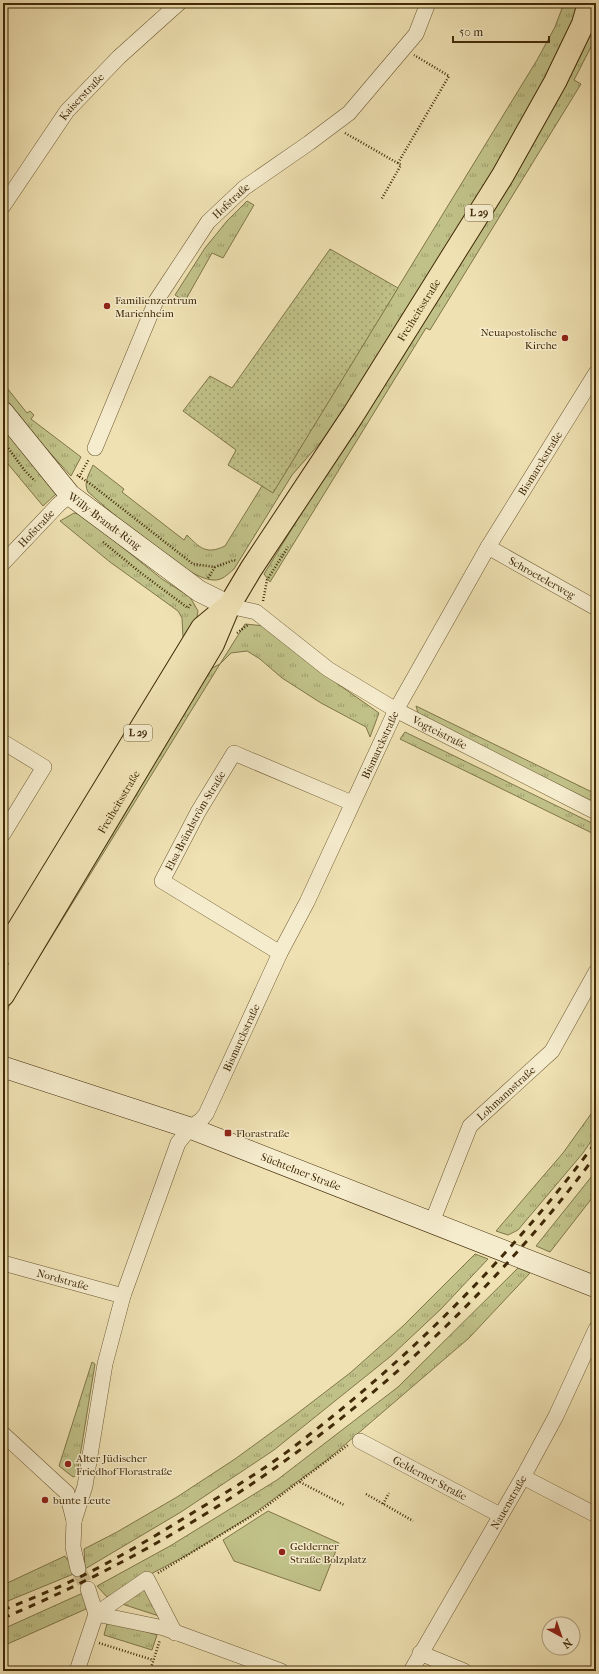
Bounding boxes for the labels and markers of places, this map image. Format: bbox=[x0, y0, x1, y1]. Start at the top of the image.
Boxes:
place label: Familienzentrum Marienheim bbox=[115, 294, 198, 320]
marker: Familienzentrum Marienheim bbox=[102, 301, 112, 311]
place label: Neuapostolische Kirche bbox=[480, 326, 558, 352]
marker: Neuapostolische Kirche bbox=[560, 333, 570, 343]
place label: Florastraße bbox=[236, 1127, 290, 1140]
marker: Florastraße bbox=[223, 1128, 233, 1138]
place label: Alter Jüdischer Friedhof Florastraße bbox=[75, 1452, 173, 1478]
marker: Alter Jüdischer Friedhof Florastraße bbox=[63, 1459, 73, 1469]
place label: bunte Leute bbox=[52, 1494, 111, 1507]
marker: bunte Leute bbox=[40, 1495, 50, 1505]
place label: Gelderner Straße Bolzplatz bbox=[290, 1540, 367, 1566]
marker: Gelderner Straße Bolzplatz bbox=[277, 1547, 287, 1557]

